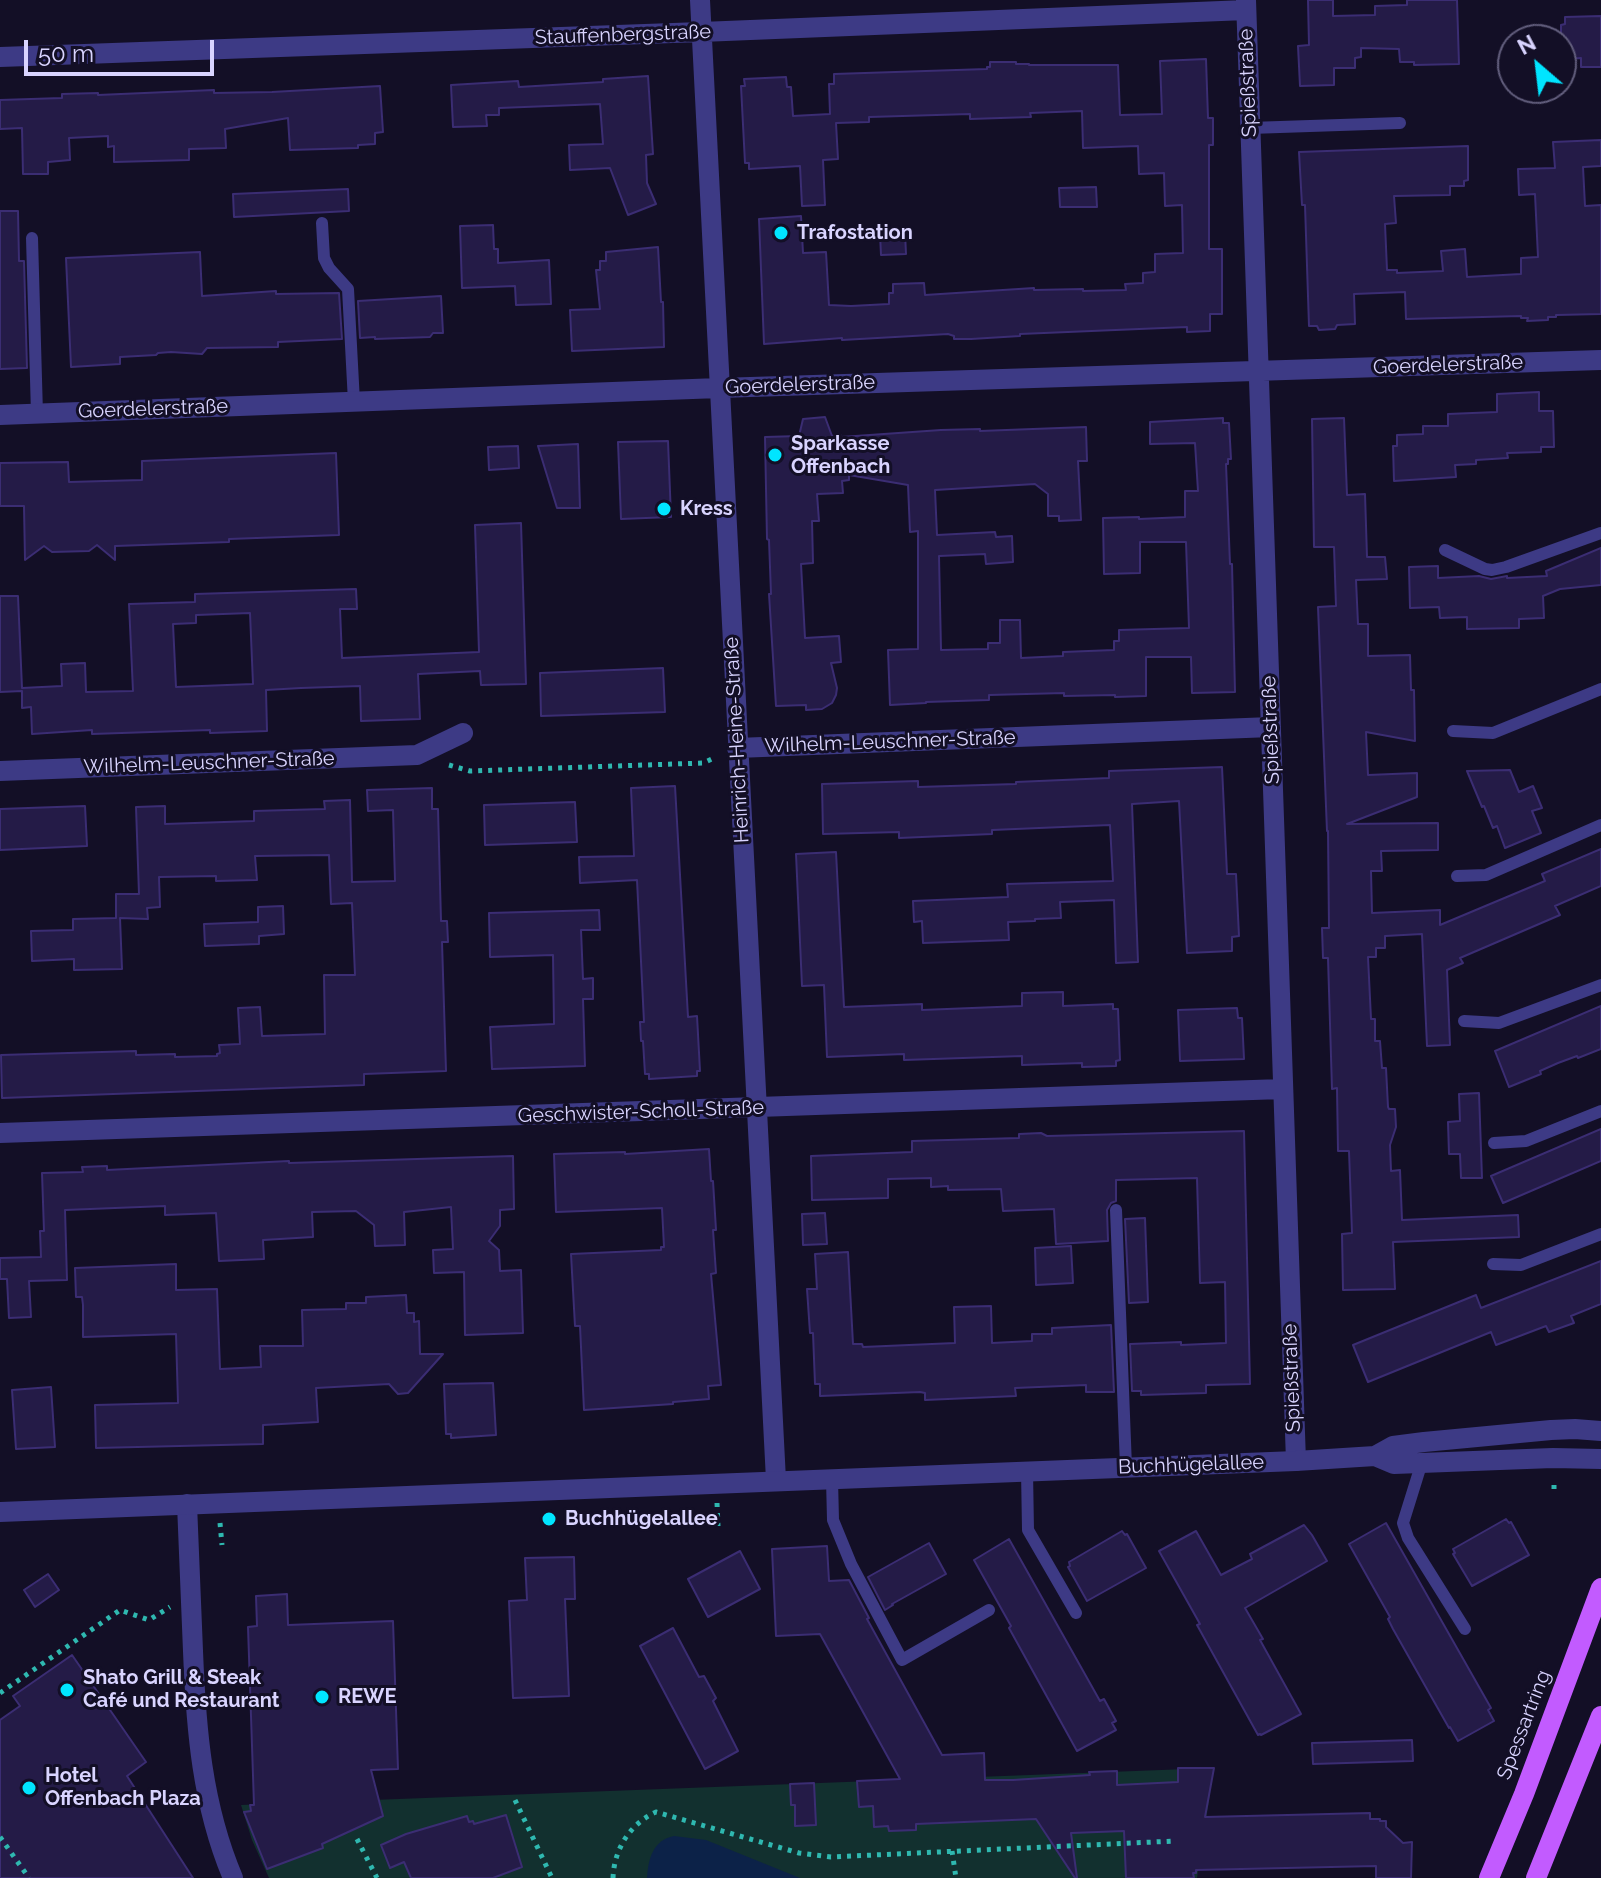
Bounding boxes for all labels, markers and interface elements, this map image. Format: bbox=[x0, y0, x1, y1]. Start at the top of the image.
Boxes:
street label: Stauffenbergstraße bbox=[534, 20, 712, 50]
scale bar bbox=[28, 24, 218, 74]
north arrow bbox=[1497, 24, 1577, 104]
street label: Spießstraße bbox=[1234, 28, 1262, 138]
text: N bbox=[1513, 29, 1540, 60]
text: 50 m bbox=[38, 39, 94, 68]
place label: Trafostation bbox=[797, 221, 913, 245]
marker: Trafostation bbox=[772, 224, 790, 242]
street label: Goerdelerstraße bbox=[1373, 350, 1523, 380]
street label: Goerdelerstraße bbox=[725, 370, 875, 400]
street label: Goerdelerstraße bbox=[78, 394, 228, 424]
place label: Sparkasse Offenbach bbox=[791, 432, 890, 479]
marker: Sparkasse Offenbach bbox=[766, 446, 784, 464]
place label: Kress bbox=[680, 497, 733, 521]
marker: Kress bbox=[655, 500, 673, 518]
street label: Heinrich-Heine-Straße bbox=[720, 636, 754, 844]
street label: Spießstraße bbox=[1257, 675, 1285, 785]
street label: Wilhelm-Leuschner-Straße bbox=[764, 726, 1016, 758]
street label: Wilhelm-Leuschner-Straße bbox=[83, 747, 335, 779]
street label: Geschwister-Scholl-Straße bbox=[517, 1096, 765, 1128]
street label: Spießstraße bbox=[1278, 1323, 1306, 1433]
street label: Buchhügelallee bbox=[1118, 1450, 1264, 1480]
place label: Buchhügelallee bbox=[565, 1507, 718, 1531]
marker: Buchhügelallee bbox=[540, 1510, 558, 1528]
place label: Shato Grill & Steak Café und Restaurant bbox=[83, 1666, 279, 1713]
street label: Spessartring bbox=[1492, 1667, 1556, 1783]
marker: Shato Grill & Steak Café und Restaurant bbox=[58, 1681, 76, 1699]
place label: REWE bbox=[338, 1685, 396, 1709]
marker: REWE bbox=[313, 1688, 331, 1706]
place label: Hotel Offenbach Plaza bbox=[45, 1764, 201, 1811]
marker: Hotel Offenbach Plaza bbox=[20, 1779, 38, 1797]

